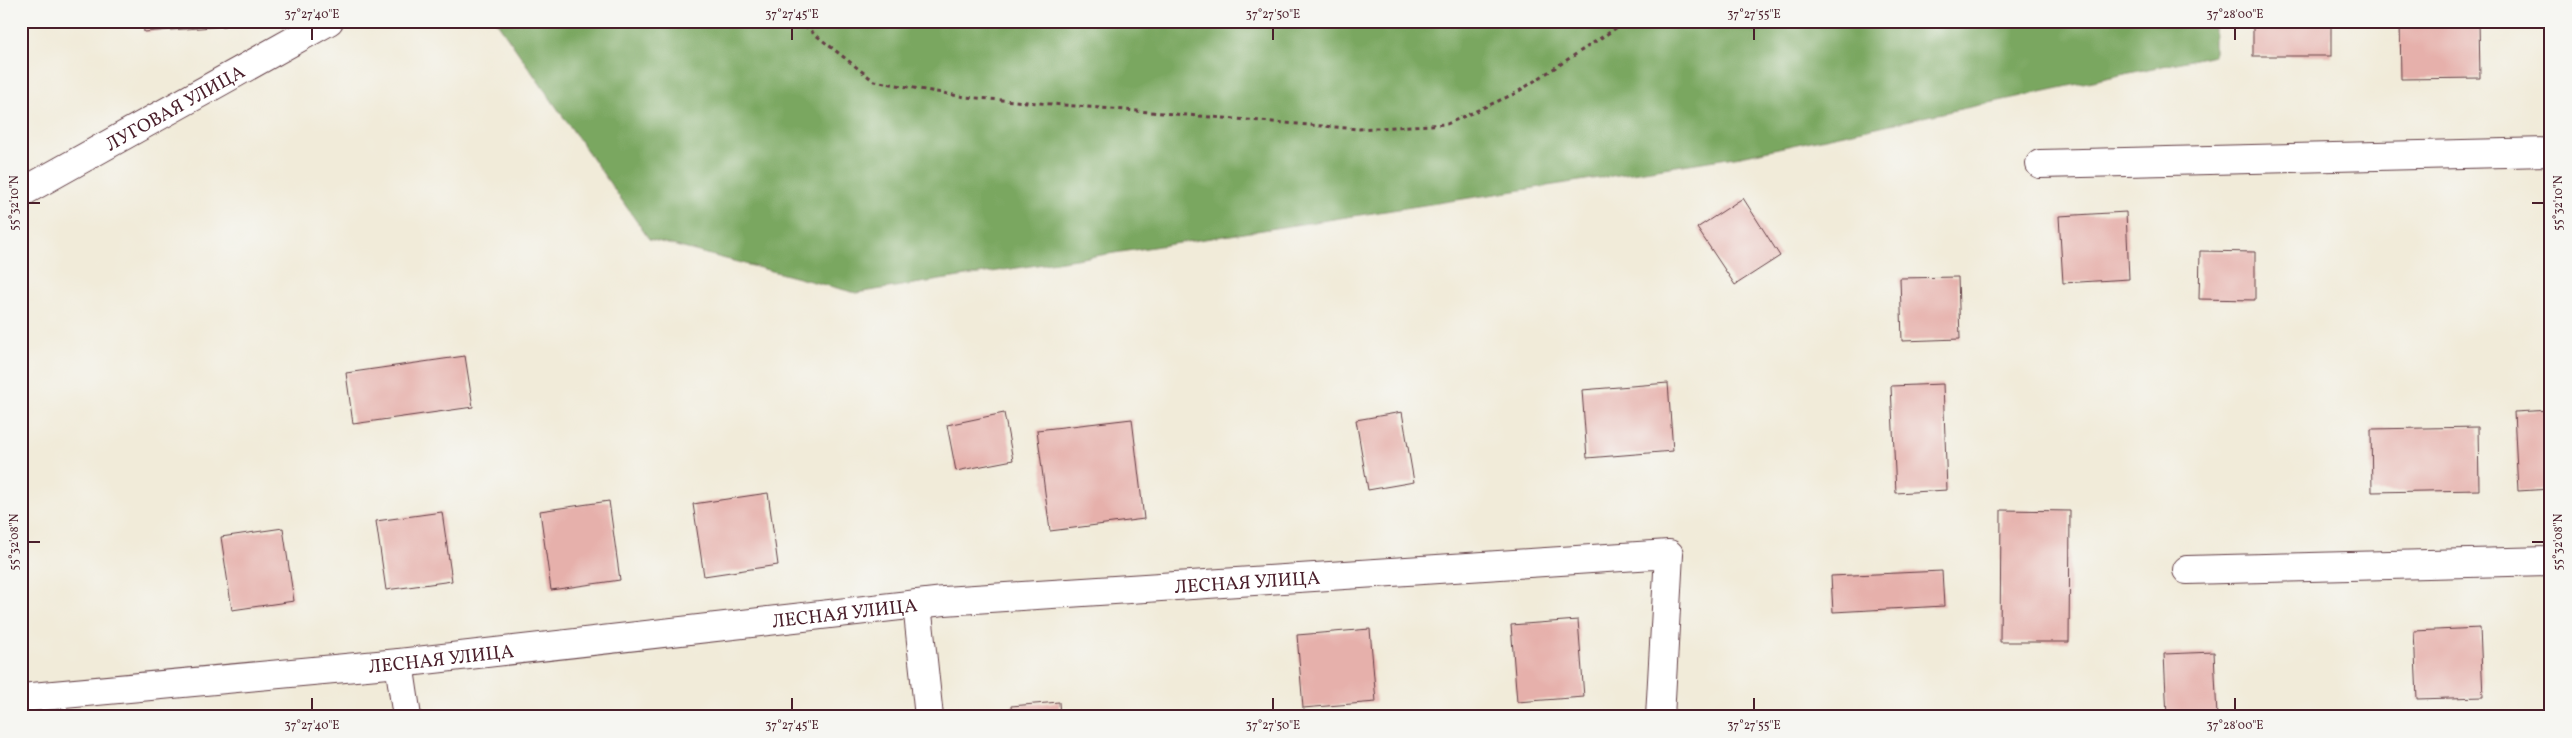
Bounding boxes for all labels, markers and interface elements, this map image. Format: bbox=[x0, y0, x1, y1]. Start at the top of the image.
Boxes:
text: 37°27'40"E bbox=[285, 7, 339, 23]
text: 37°27'45"E bbox=[765, 7, 819, 23]
text: 37°27'50"E bbox=[1246, 7, 1300, 23]
text: 37°27'55"E bbox=[1727, 7, 1781, 23]
text: 37°28'00"E bbox=[2207, 7, 2263, 23]
street label: ЛУГОВАЯ УЛИЦА bbox=[101, 60, 250, 158]
text: 55°32'10"N bbox=[7, 175, 23, 231]
text: 55°32'10"N bbox=[2551, 175, 2567, 231]
text: 55°32'08"N bbox=[7, 513, 23, 570]
text: 55°32'08"N bbox=[2551, 513, 2567, 570]
street label: ЛЕСНАЯ УЛИЦА bbox=[1174, 566, 1321, 601]
street label: ЛЕСНАЯ УЛИЦА bbox=[771, 593, 919, 635]
street label: ЛЕСНАЯ УЛИЦА bbox=[367, 639, 515, 681]
text: 37°27'40"E bbox=[285, 718, 339, 734]
text: 37°27'45"E bbox=[765, 718, 819, 734]
text: 37°27'50"E bbox=[1246, 718, 1300, 734]
text: 37°27'55"E bbox=[1727, 718, 1781, 734]
text: 37°28'00"E bbox=[2207, 718, 2263, 734]

